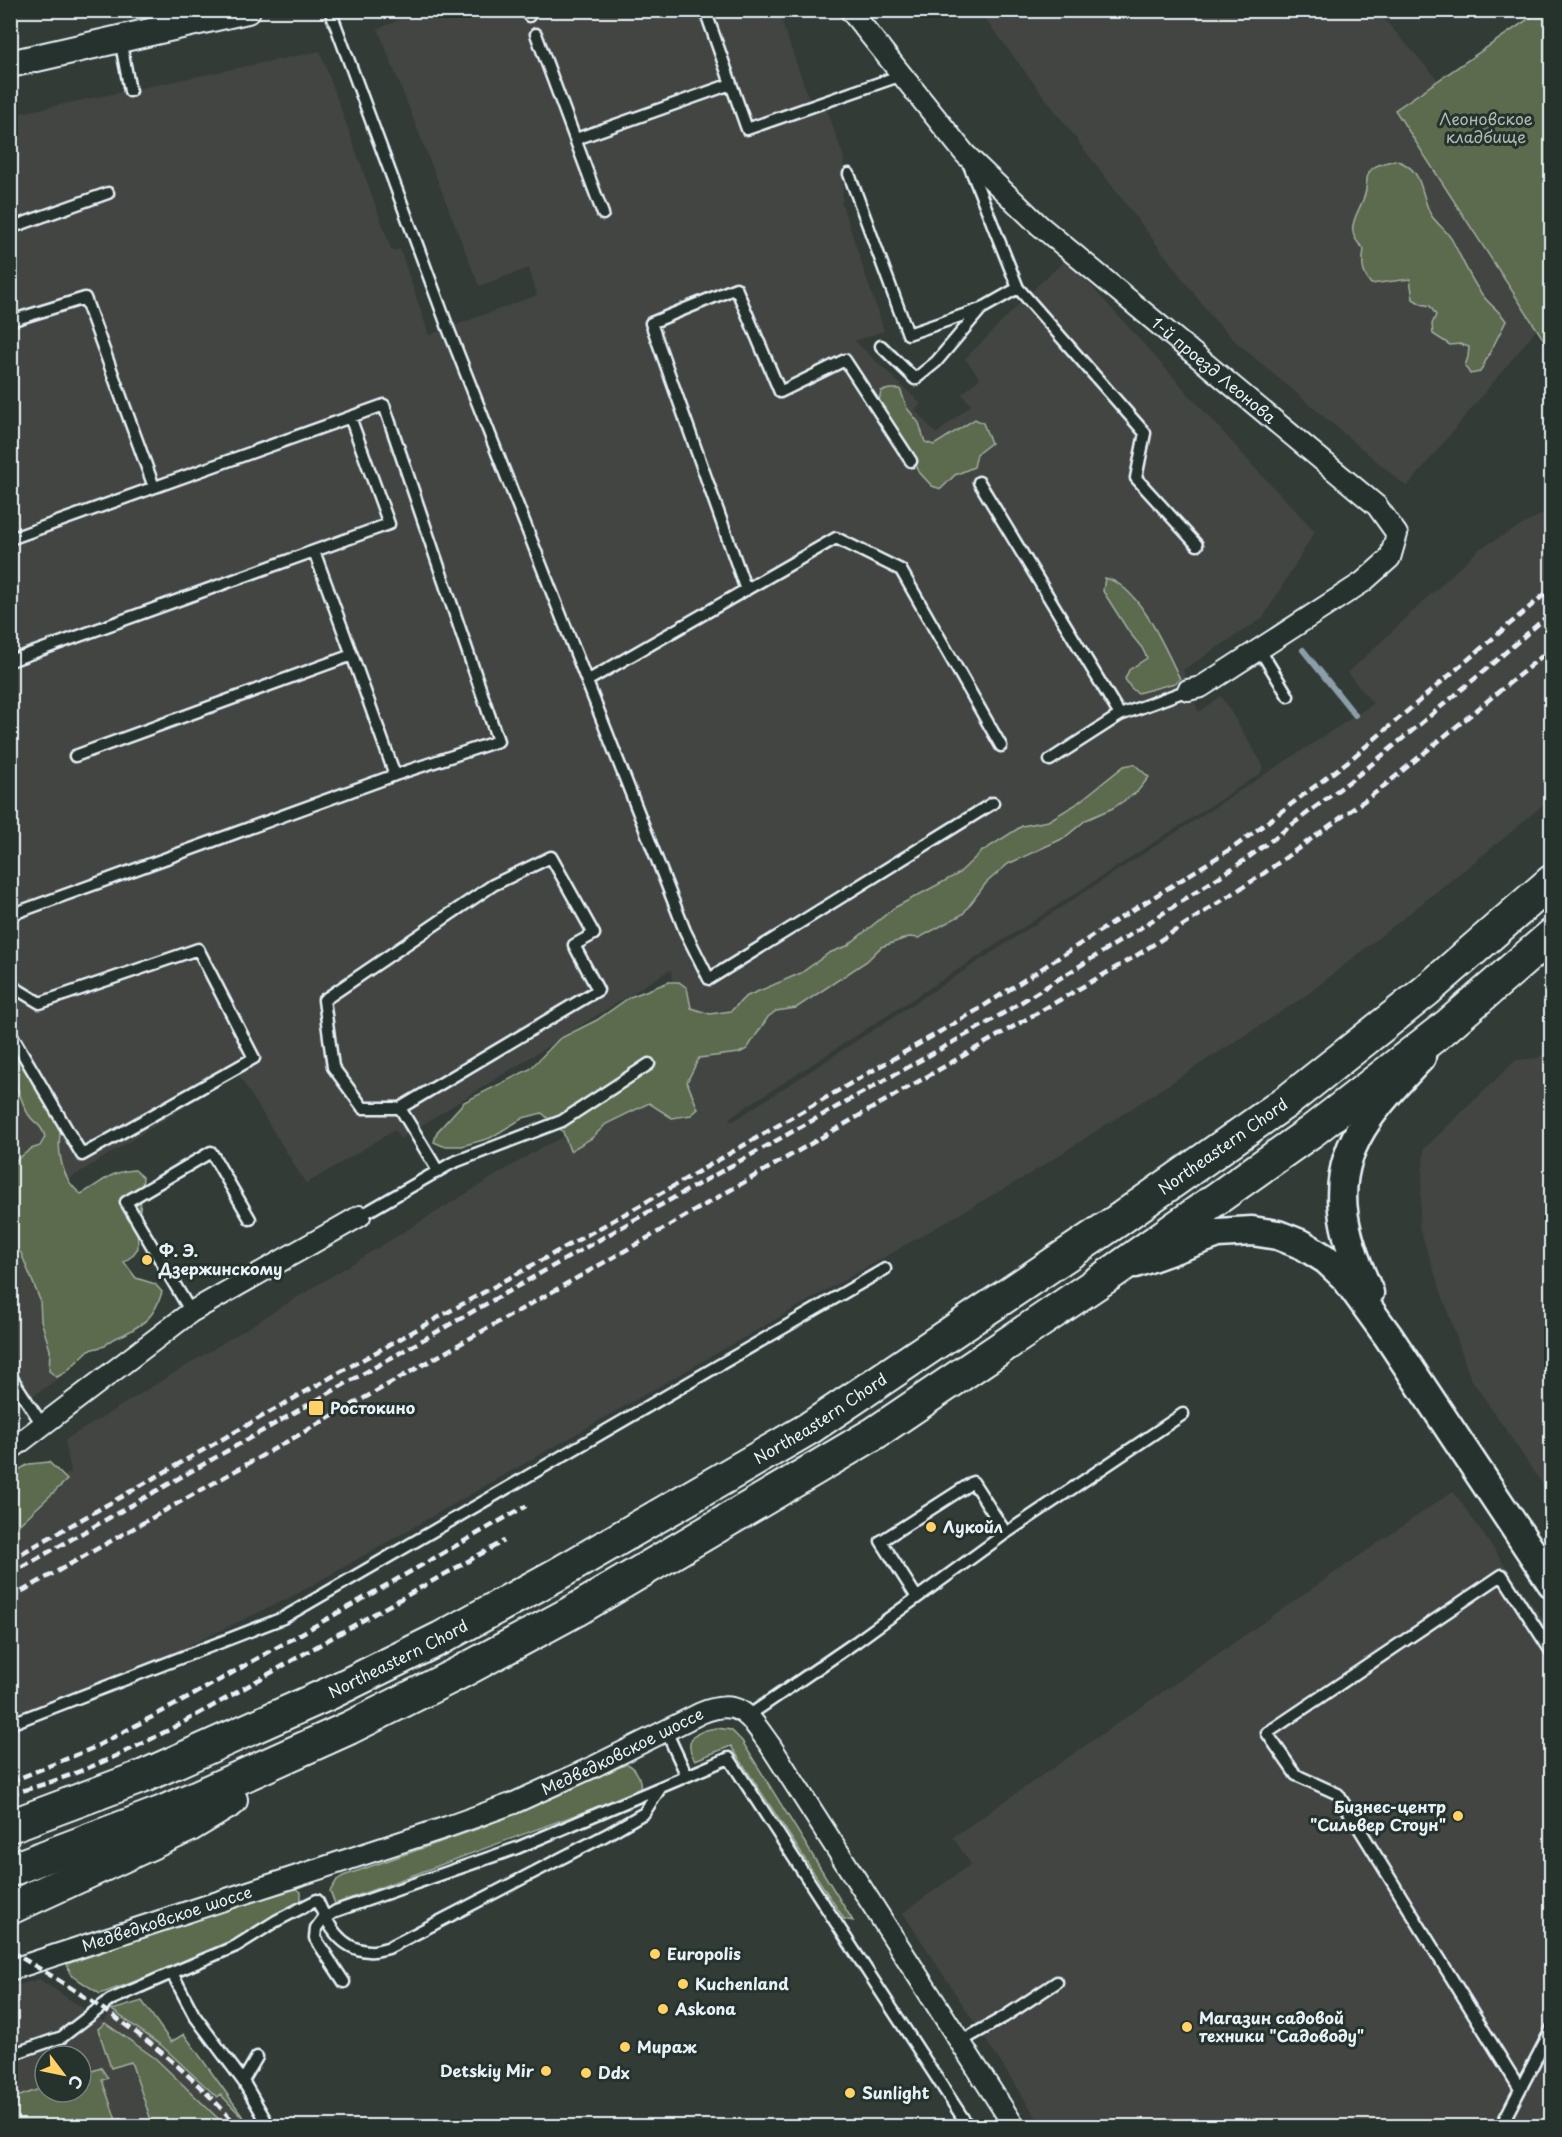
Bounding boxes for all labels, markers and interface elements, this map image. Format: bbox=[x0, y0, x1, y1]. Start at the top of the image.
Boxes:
park label: Леоновское кладбище bbox=[1439, 106, 1533, 148]
street label: 1-й проезд Леонова bbox=[1147, 311, 1282, 428]
street label: Northeastern Chord bbox=[1153, 1091, 1292, 1200]
place label: Ф. Э. Дзержинскому bbox=[158, 1238, 282, 1280]
marker: Ф. Э. Дзержинскому bbox=[140, 1253, 154, 1267]
street label: Northeastern Chord bbox=[749, 1366, 891, 1469]
place label: Ростокино bbox=[330, 1395, 415, 1419]
marker: Ростокино bbox=[307, 1399, 325, 1417]
place label: Лукойл bbox=[943, 1514, 1003, 1538]
marker: Лукойл bbox=[924, 1520, 938, 1534]
street label: Northeastern Chord bbox=[324, 1613, 472, 1703]
street label: Медведковское шоссе bbox=[537, 1701, 707, 1800]
place label: Бизнес-центр "Сильвер Стоун" bbox=[1310, 1794, 1446, 1836]
marker: Бизнес-центр "Сильвер Стоун" bbox=[1451, 1809, 1465, 1823]
street label: Медведковское шоссе bbox=[78, 1879, 255, 1957]
place label: Europolis bbox=[667, 1941, 741, 1965]
marker: Europolis bbox=[648, 1947, 662, 1961]
place label: Kuchenland bbox=[695, 1971, 789, 1995]
marker: Kuchenland bbox=[676, 1977, 690, 1991]
place label: Askona bbox=[674, 1996, 736, 2020]
marker: Askona bbox=[656, 2002, 670, 2016]
place label: Магазин садовой техники "Садоводу" bbox=[1199, 2005, 1364, 2047]
marker: Магазин садовой техники "Садоводу" bbox=[1180, 2020, 1194, 2034]
place label: Мираж bbox=[637, 2034, 697, 2058]
marker: Мираж bbox=[618, 2040, 632, 2054]
north arrow bbox=[33, 2044, 93, 2104]
place label: Detskiy Mir bbox=[440, 2058, 535, 2082]
place label: Ddx bbox=[598, 2060, 630, 2084]
marker: Detskiy Mir bbox=[539, 2064, 553, 2078]
marker: Ddx bbox=[579, 2066, 593, 2080]
text: С bbox=[63, 2071, 90, 2094]
place label: Sunlight bbox=[862, 2080, 930, 2104]
marker: Sunlight bbox=[843, 2086, 857, 2100]

